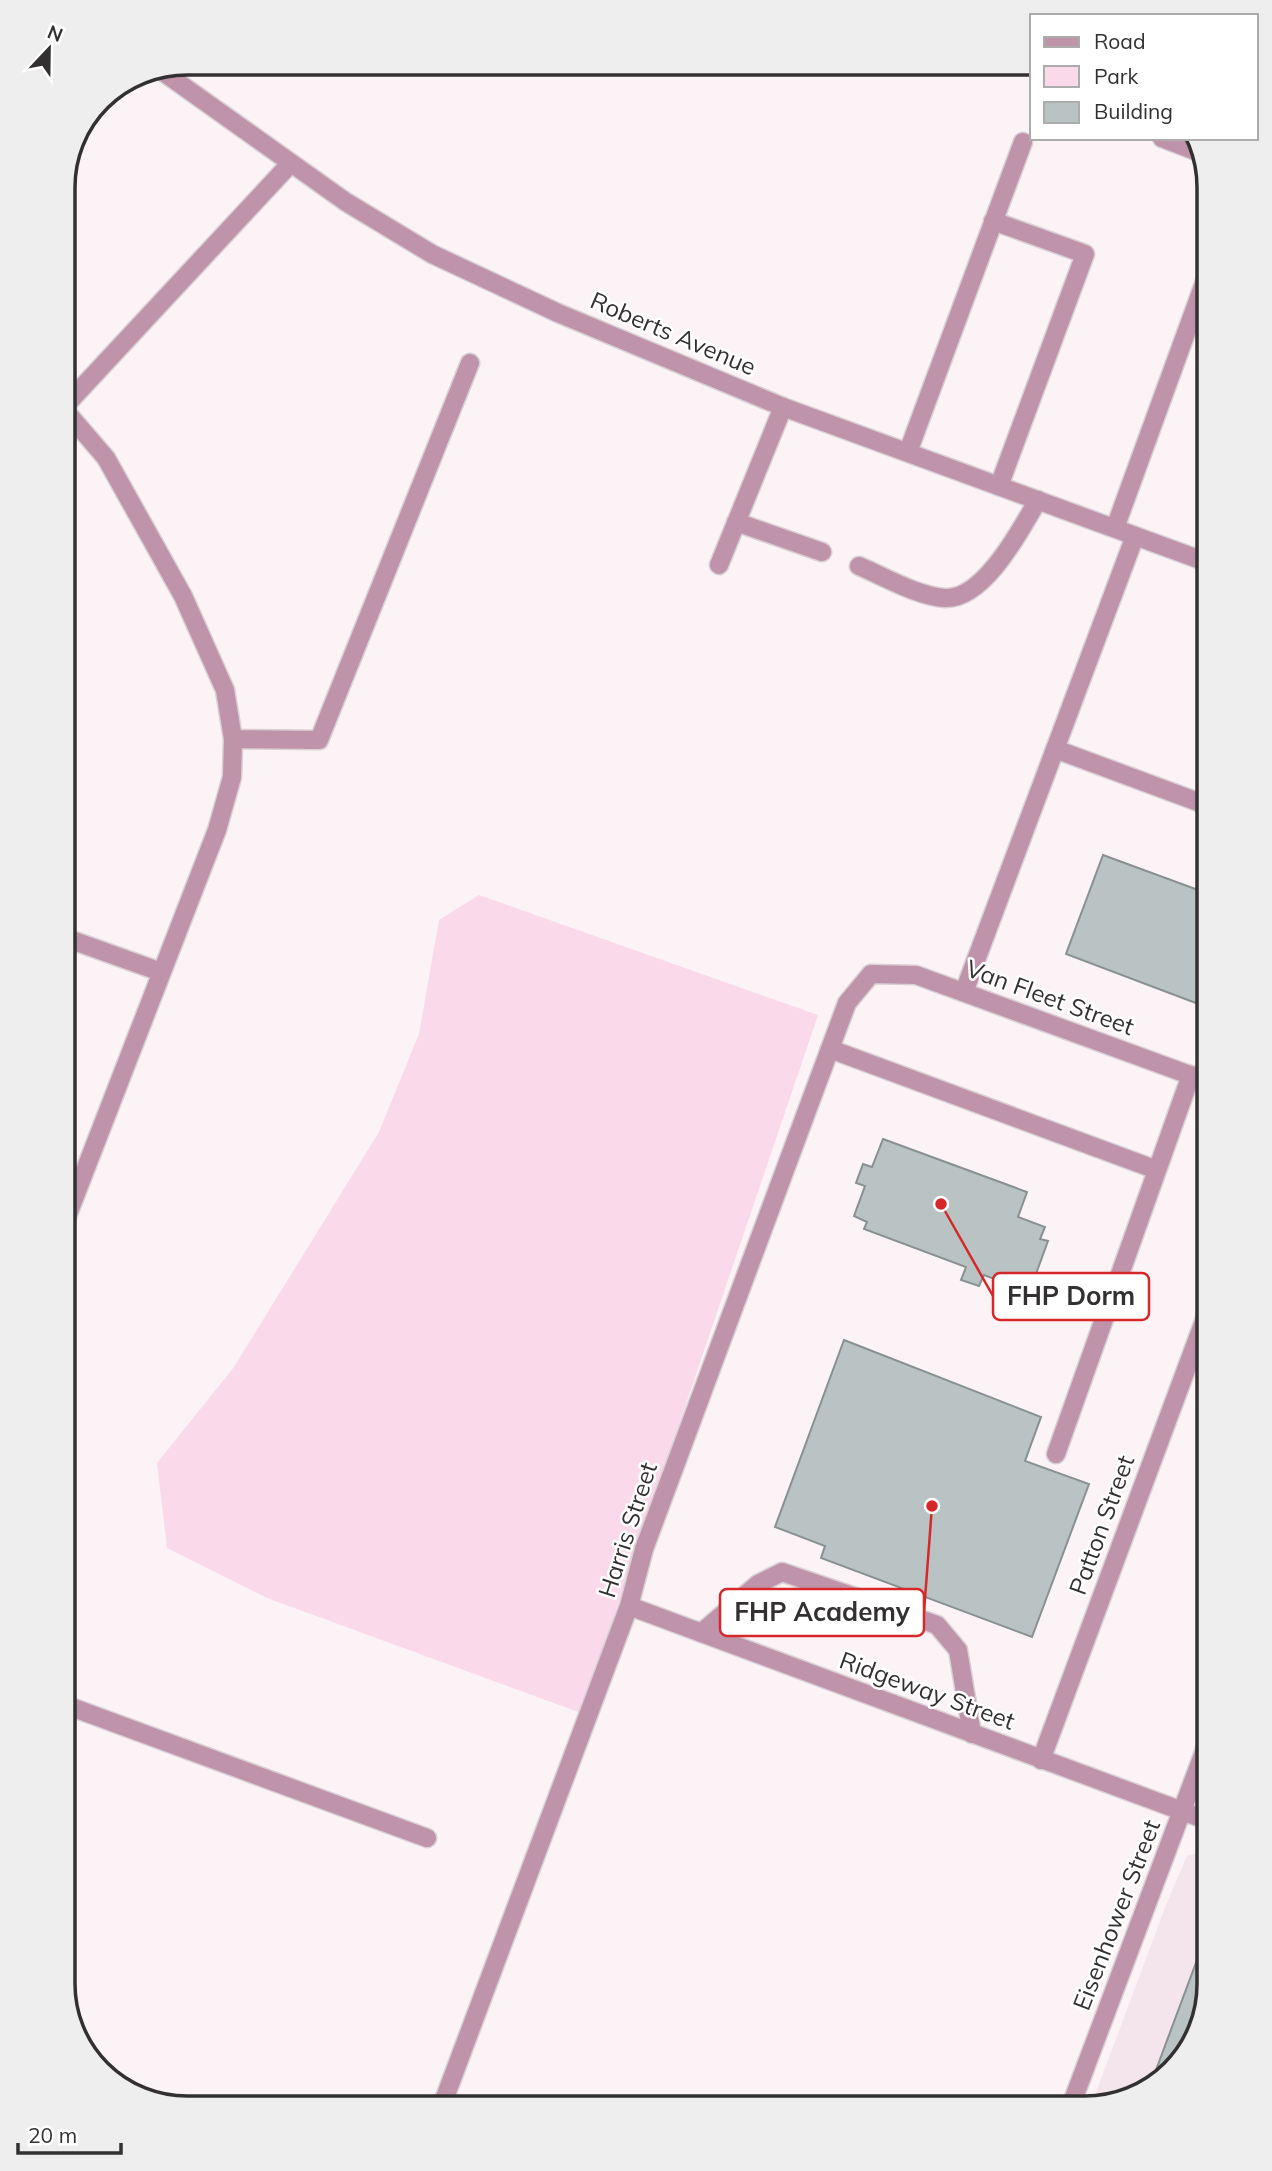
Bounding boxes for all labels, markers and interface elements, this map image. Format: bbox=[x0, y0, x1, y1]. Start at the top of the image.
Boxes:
north arrow bbox=[14, 14, 84, 84]
legend bbox=[1030, 14, 1258, 140]
text: N bbox=[44, 19, 67, 47]
text: Road bbox=[1094, 28, 1145, 54]
text: Park bbox=[1094, 63, 1138, 89]
text: Building bbox=[1094, 98, 1173, 124]
street label: Roberts Avenue bbox=[586, 285, 761, 381]
street label: Van Fleet Street bbox=[962, 953, 1138, 1041]
callout: FHP Dorm bbox=[993, 1273, 1149, 1320]
text: FHP Dorm bbox=[1007, 1279, 1135, 1312]
street label: Patton Street bbox=[1062, 1451, 1140, 1598]
street label: Harris Street bbox=[591, 1458, 663, 1601]
callout: FHP Academy bbox=[720, 1589, 924, 1636]
text: FHP Academy bbox=[734, 1595, 911, 1628]
street label: Ridgeway Street bbox=[836, 1644, 1019, 1736]
street label: Eisenhower Street bbox=[1066, 1815, 1166, 2014]
scale bar bbox=[18, 2112, 121, 2156]
text: 20 m bbox=[28, 2122, 77, 2148]

